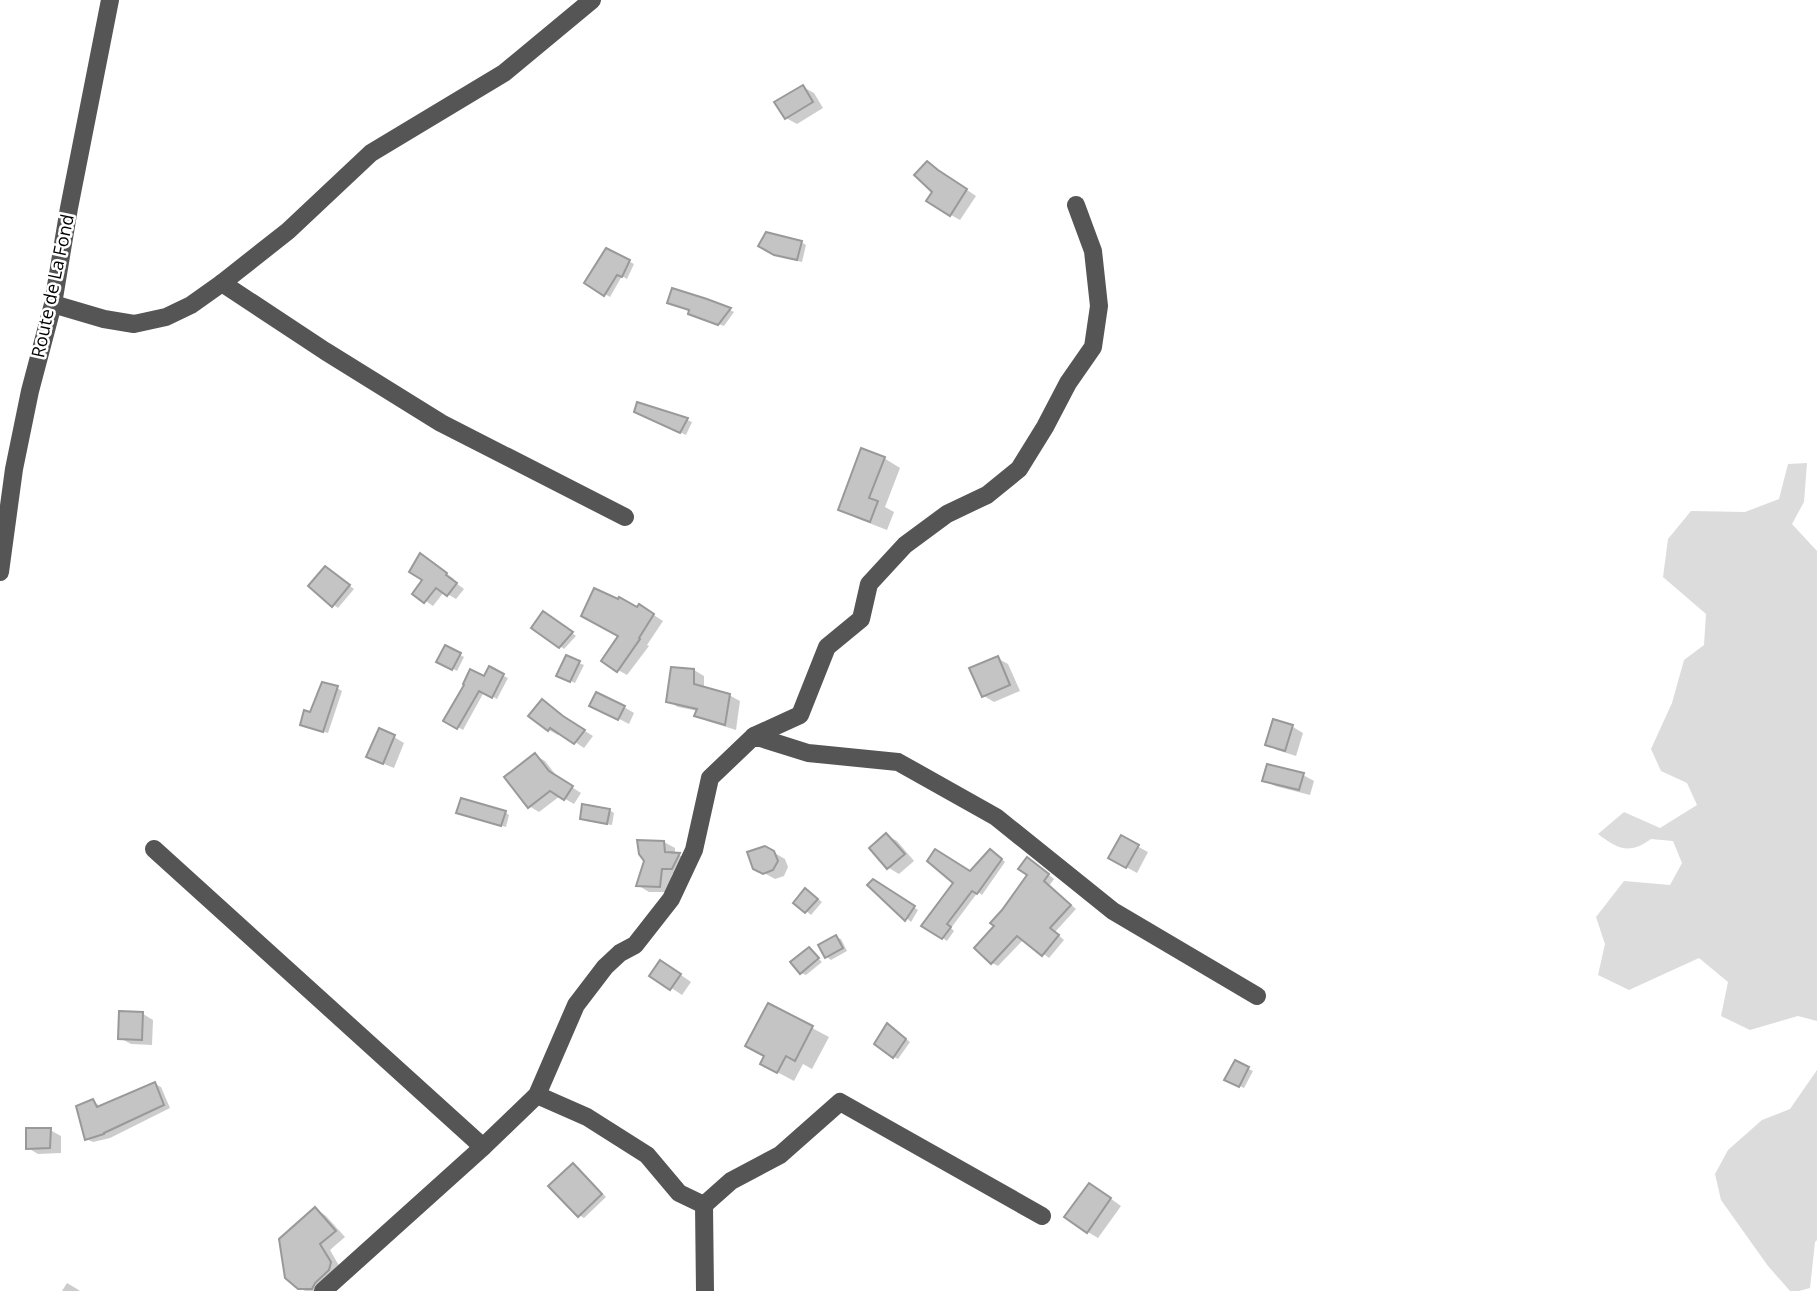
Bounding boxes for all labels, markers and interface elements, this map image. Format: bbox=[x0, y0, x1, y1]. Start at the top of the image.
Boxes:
street label: Route de La Fond bbox=[25, 212, 79, 360]

